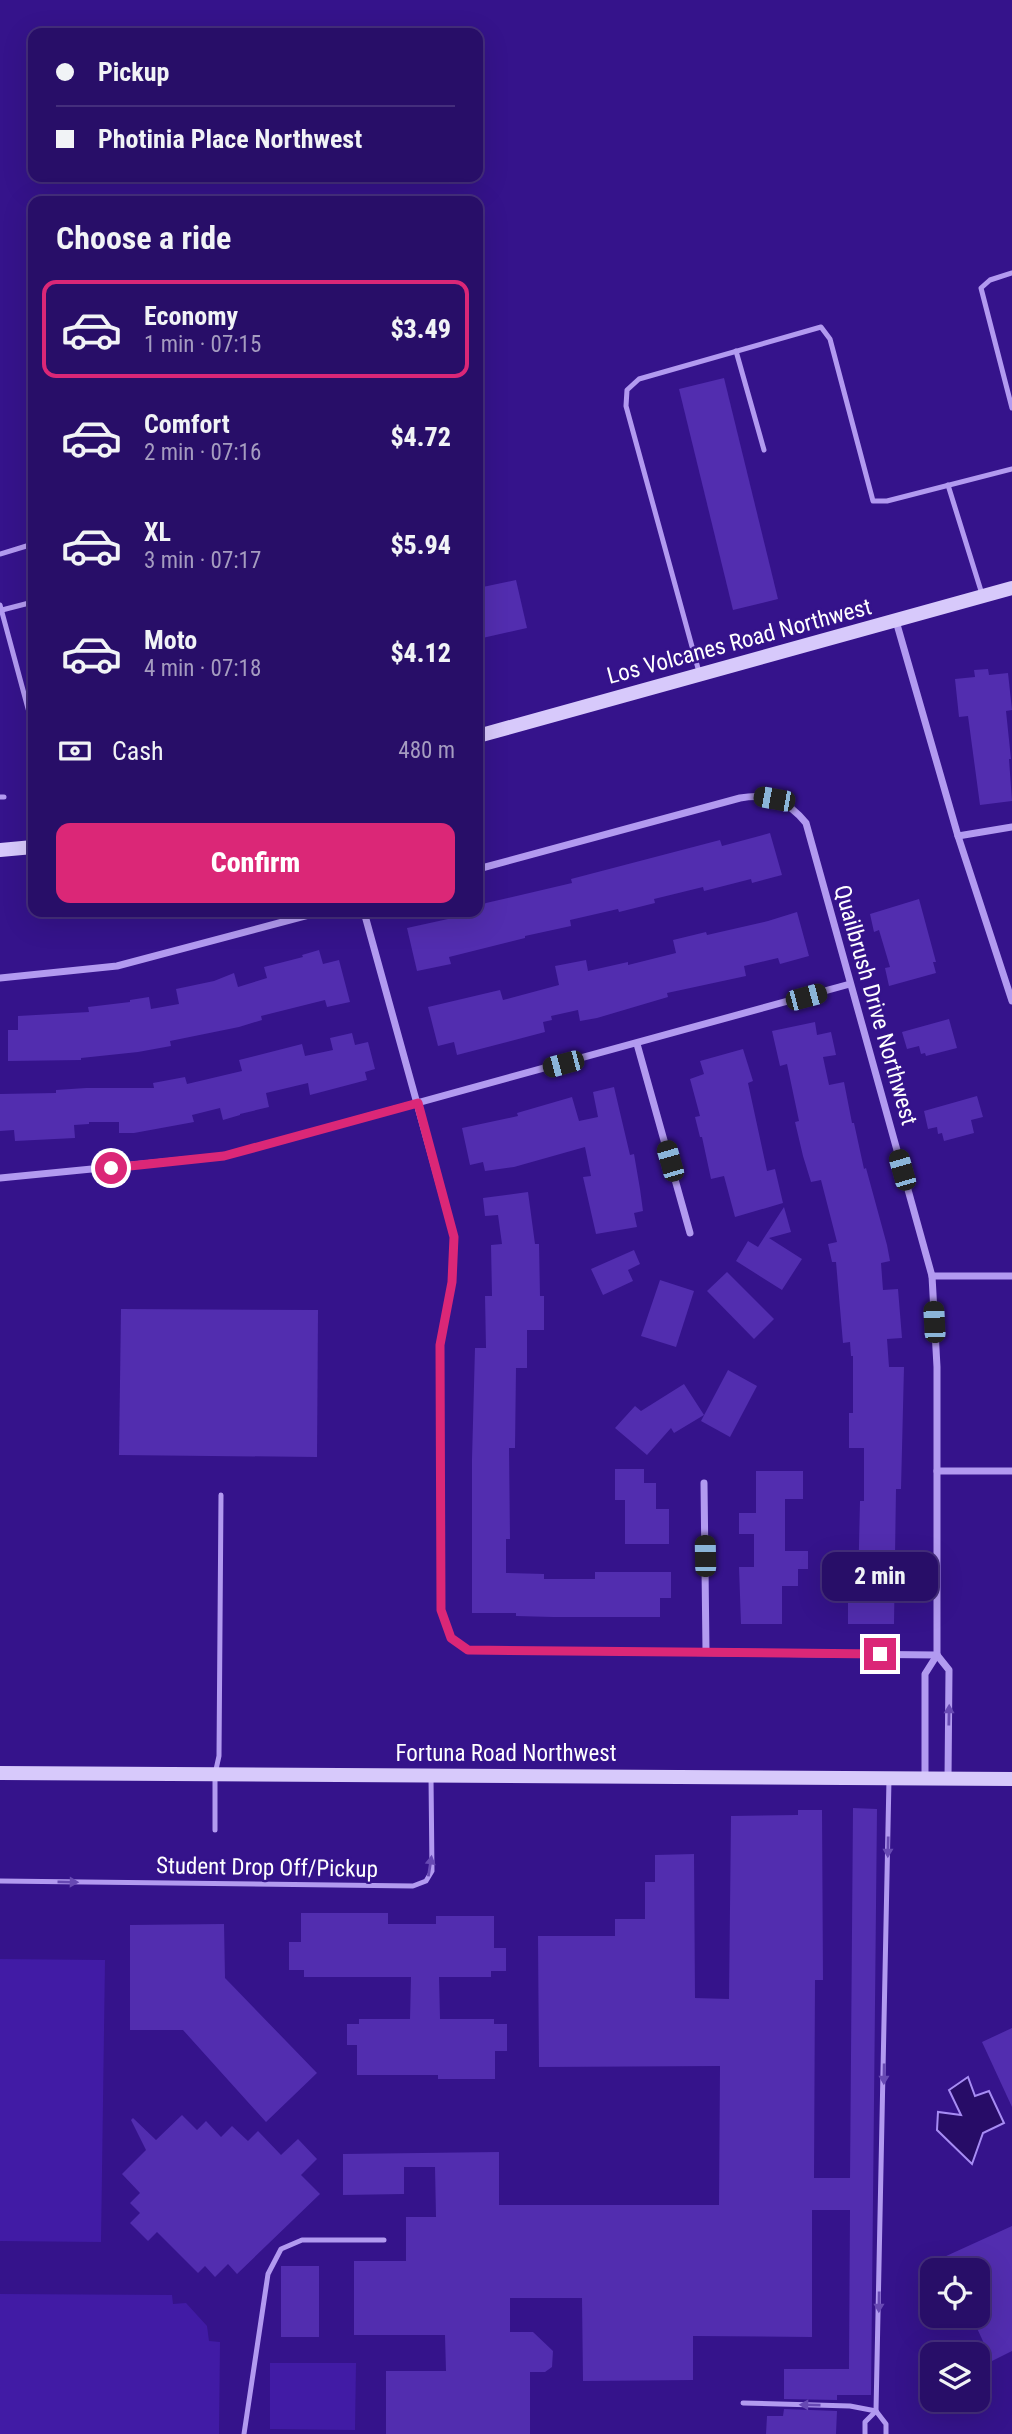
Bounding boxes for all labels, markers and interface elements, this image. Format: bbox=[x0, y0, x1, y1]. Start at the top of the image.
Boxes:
text: Pickup bbox=[98, 57, 169, 87]
text: Photinia Place Northwest bbox=[98, 124, 362, 154]
text: Choose a ride bbox=[56, 219, 231, 257]
icon: car bbox=[60, 298, 123, 361]
text: Economy bbox=[144, 301, 238, 331]
text: $3.49 bbox=[390, 314, 451, 344]
text: 1 min · 07:15 bbox=[144, 331, 261, 358]
icon: car bbox=[60, 406, 123, 469]
text: Comfort bbox=[144, 409, 230, 439]
text: $4.72 bbox=[390, 422, 451, 452]
text: 2 min · 07:16 bbox=[144, 439, 261, 466]
icon: car bbox=[60, 514, 123, 577]
text: XL bbox=[144, 517, 171, 547]
text: $5.94 bbox=[390, 530, 451, 560]
text: 3 min · 07:17 bbox=[144, 547, 261, 574]
street label: Los Volcanes Road Northwest bbox=[604, 593, 874, 690]
icon: car bbox=[60, 622, 123, 685]
text: Moto bbox=[144, 625, 197, 655]
text: $4.12 bbox=[390, 638, 451, 668]
text: 4 min · 07:18 bbox=[144, 655, 261, 682]
icon: cash bbox=[56, 732, 94, 770]
text: Cash bbox=[112, 736, 164, 766]
text: 480 m bbox=[398, 737, 455, 764]
car bbox=[752, 785, 797, 813]
button: Confirm bbox=[56, 823, 455, 903]
street label: Quailbrush Drive Northwest bbox=[828, 882, 923, 1128]
car bbox=[783, 981, 830, 1013]
car bbox=[540, 1048, 587, 1080]
car bbox=[655, 1138, 686, 1184]
car bbox=[887, 1147, 918, 1193]
route start bbox=[95, 1152, 127, 1184]
car bbox=[923, 1300, 946, 1344]
car bbox=[695, 1535, 716, 1577]
callout: 2 min bbox=[822, 1552, 938, 1602]
text: 2 min bbox=[854, 1563, 906, 1590]
route end bbox=[864, 1638, 896, 1670]
one-way arrow bbox=[943, 1704, 955, 1726]
street label: Fortuna Road Northwest bbox=[395, 1740, 617, 1767]
one-way arrow bbox=[883, 1836, 894, 1858]
street label: Student Drop Off/Pickup bbox=[156, 1852, 378, 1883]
one-way arrow bbox=[425, 1855, 436, 1877]
one-way arrow bbox=[57, 1876, 79, 1888]
one-way arrow bbox=[878, 2064, 889, 2086]
map controls bbox=[920, 2258, 990, 2412]
button: locate bbox=[920, 2258, 990, 2328]
one-way arrow bbox=[873, 2291, 884, 2313]
button: layers bbox=[920, 2342, 990, 2412]
one-way arrow bbox=[799, 2399, 821, 2411]

